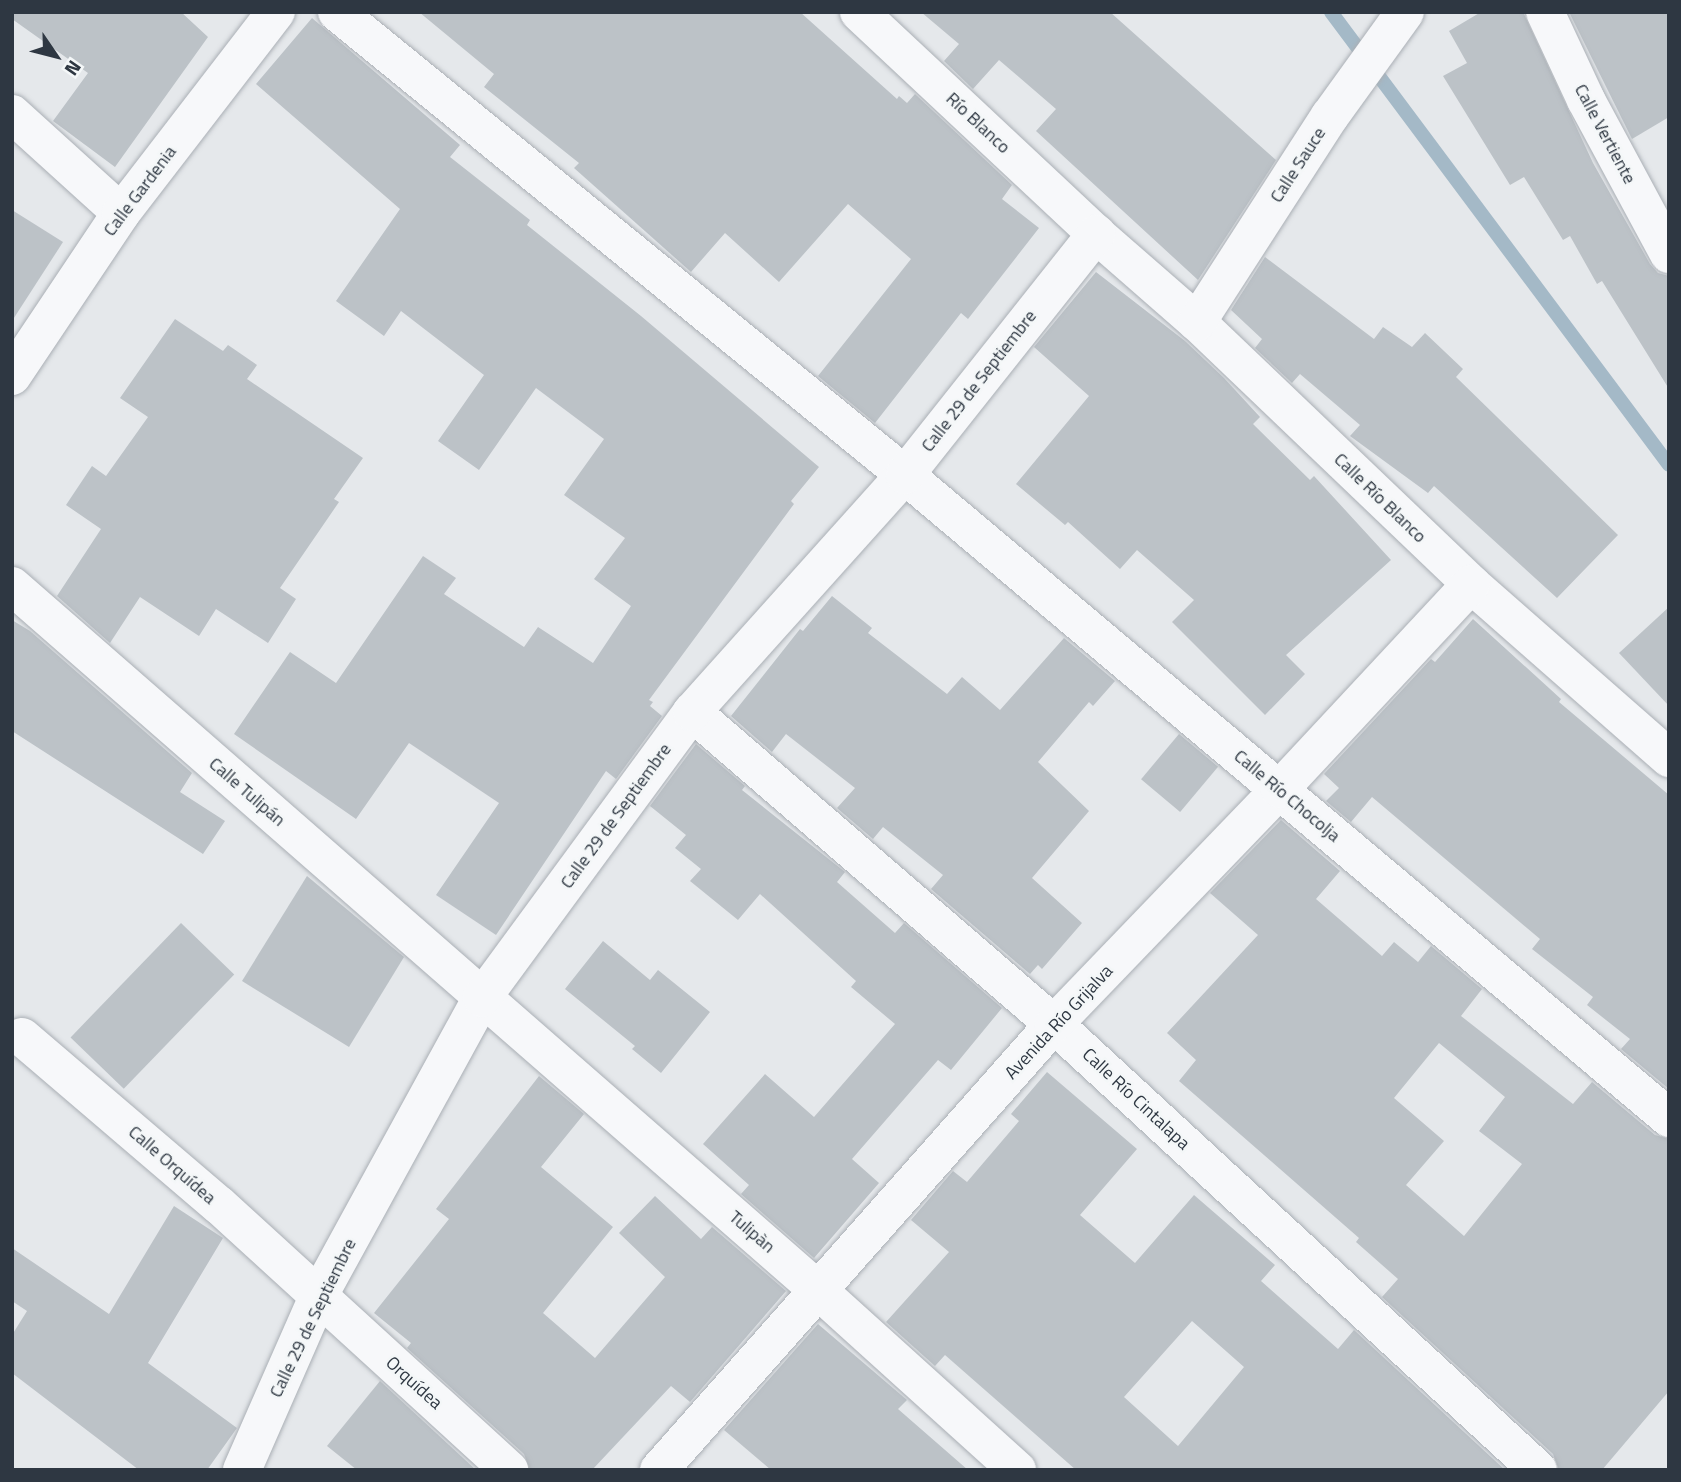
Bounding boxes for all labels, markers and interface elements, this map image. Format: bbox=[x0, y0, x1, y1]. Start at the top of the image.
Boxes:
north arrow bbox=[21, 21, 91, 91]
text: N bbox=[58, 55, 89, 82]
street label: Calle Vertiente bbox=[1570, 80, 1640, 188]
street label: Río Blanco bbox=[942, 88, 1014, 158]
street label: Calle Sauce bbox=[1266, 123, 1330, 207]
street label: Calle Gardenia bbox=[99, 142, 181, 240]
street label: Calle 29 de Septiembre bbox=[917, 306, 1041, 456]
street label: Calle Río Blanco bbox=[1329, 449, 1431, 547]
street label: Calle 29 de Septiembre bbox=[556, 739, 676, 893]
street label: Calle Río Chocolja bbox=[1230, 745, 1344, 847]
street label: Calle Tulipán bbox=[204, 753, 290, 831]
street label: Avenida Río Grijalva bbox=[1000, 960, 1118, 1084]
street label: Calle Río Cintalapa bbox=[1078, 1044, 1194, 1154]
street label: Calle Orquídea bbox=[124, 1121, 220, 1209]
street label: Tulipàn bbox=[725, 1206, 779, 1258]
street label: Calle 29 de Septiembre bbox=[265, 1235, 361, 1401]
street label: Orquídea bbox=[381, 1352, 447, 1414]

